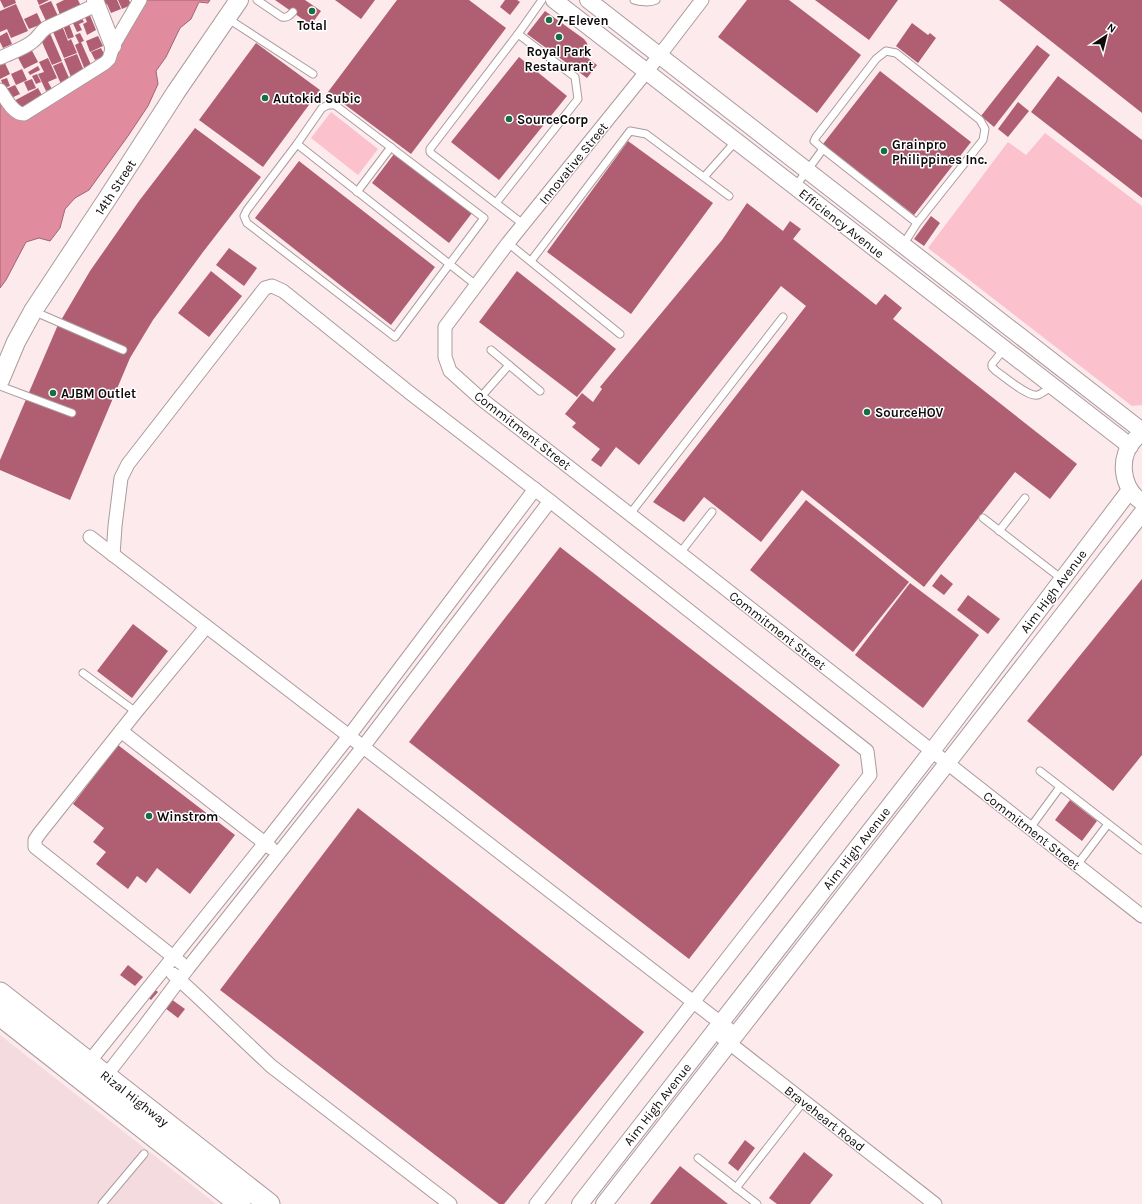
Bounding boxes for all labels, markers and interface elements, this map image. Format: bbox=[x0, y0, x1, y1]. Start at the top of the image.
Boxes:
marker: Total bbox=[307, 6, 317, 16]
place label: 7-Eleven bbox=[557, 13, 609, 28]
marker: 7-Eleven bbox=[544, 15, 554, 25]
north arrow bbox=[1086, 16, 1126, 56]
place label: Total bbox=[297, 18, 327, 33]
text: N bbox=[1104, 21, 1118, 36]
marker: Royal Park Restaurant bbox=[554, 32, 564, 42]
place label: Royal Park Restaurant bbox=[525, 44, 593, 74]
place label: Autokid Subic bbox=[273, 91, 361, 106]
marker: Autokid Subic bbox=[260, 93, 270, 103]
place label: SourceCorp bbox=[517, 112, 588, 127]
marker: SourceCorp bbox=[504, 114, 514, 124]
street label: Innovative Street bbox=[536, 119, 611, 207]
place label: Grainpro Philippines Inc. bbox=[892, 137, 987, 167]
marker: Grainpro Philippines Inc. bbox=[879, 146, 889, 156]
street label: 14th Street bbox=[92, 157, 139, 218]
street label: Efficiency Avenue bbox=[796, 186, 887, 261]
place label: AJBM Outlet bbox=[61, 386, 136, 401]
marker: AJBM Outlet bbox=[48, 388, 58, 398]
street label: Commitment Street bbox=[471, 388, 574, 473]
place label: SourceHOV bbox=[875, 405, 944, 420]
marker: SourceHOV bbox=[862, 407, 872, 417]
street label: Aim High Avenue bbox=[1017, 547, 1090, 636]
street label: Commitment Street bbox=[726, 588, 829, 673]
street label: Commitment Street bbox=[980, 788, 1083, 873]
street label: Aim High Avenue bbox=[820, 804, 893, 892]
place label: Winstrom bbox=[157, 809, 218, 824]
marker: Winstrom bbox=[144, 811, 154, 821]
street label: Aim High Avenue bbox=[621, 1060, 694, 1148]
street label: Rizal Highway bbox=[98, 1067, 172, 1130]
street label: Braveheart Road bbox=[782, 1082, 868, 1154]

